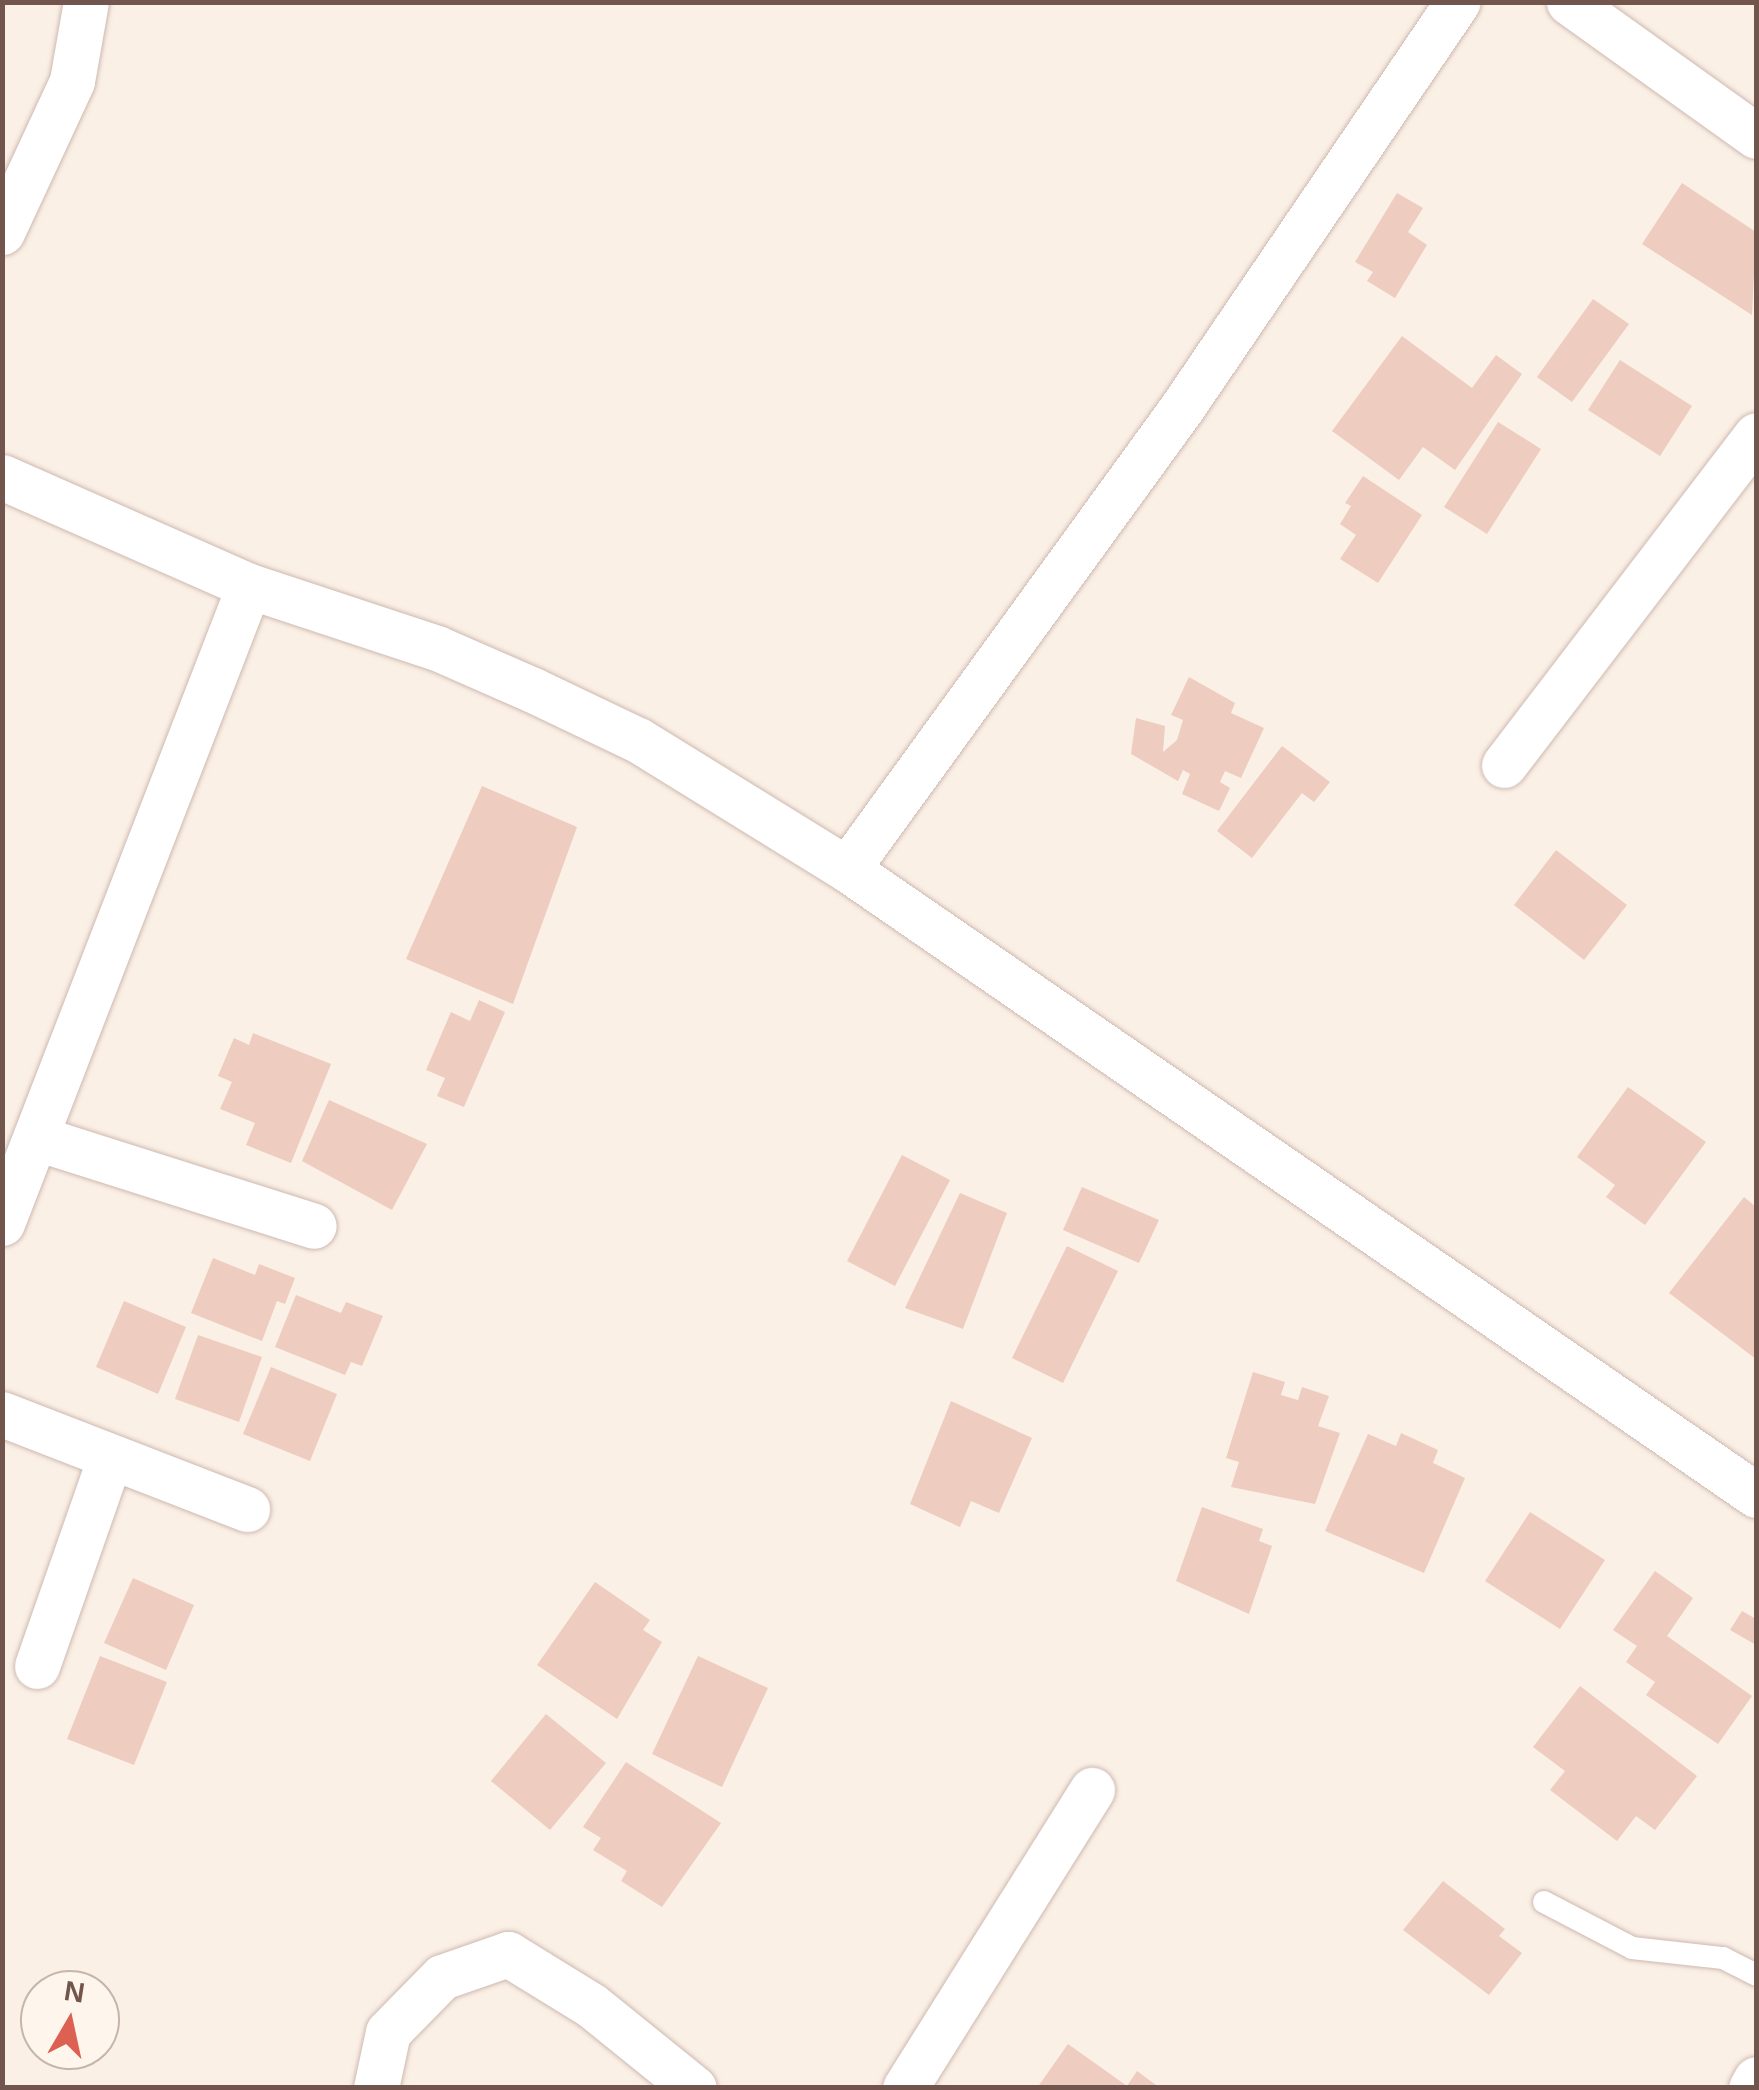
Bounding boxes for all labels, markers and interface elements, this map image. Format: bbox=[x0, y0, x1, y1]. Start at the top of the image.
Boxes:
north arrow bbox=[20, 1970, 120, 2070]
text: N bbox=[62, 1975, 87, 2009]

